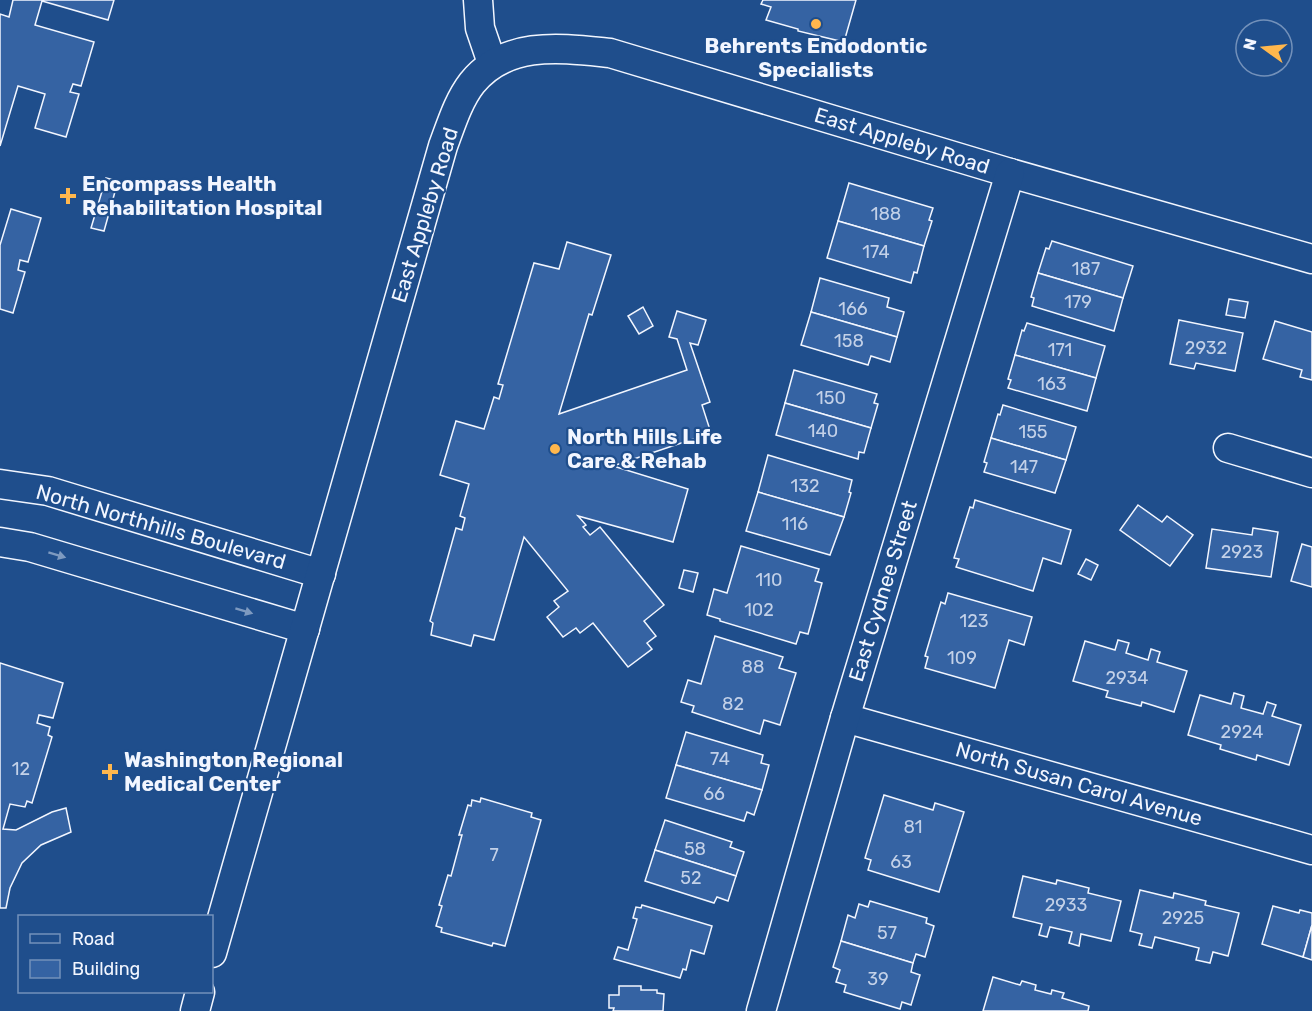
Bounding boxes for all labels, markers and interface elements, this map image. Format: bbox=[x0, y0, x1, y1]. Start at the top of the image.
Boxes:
marker: Behrents Endodontic Specialists bbox=[809, 17, 823, 31]
north arrow bbox=[1234, 18, 1294, 78]
place label: Behrents Endodontic Specialists bbox=[705, 33, 927, 82]
text: N bbox=[1239, 36, 1261, 52]
street label: East Appleby Road bbox=[812, 102, 993, 179]
street label: East Appleby Road bbox=[386, 124, 463, 305]
place label: Encompass Health Rehabilitation Hospital bbox=[82, 171, 322, 220]
marker: Encompass Health Rehabilitation Hospital bbox=[59, 187, 77, 205]
house number: 188 bbox=[871, 203, 901, 225]
house number: 174 bbox=[862, 241, 890, 263]
house number: 187 bbox=[1072, 258, 1100, 280]
house number: 179 bbox=[1064, 291, 1092, 313]
house number: 166 bbox=[838, 298, 868, 320]
house number: 158 bbox=[834, 330, 864, 352]
house number: 2932 bbox=[1185, 337, 1227, 359]
house number: 171 bbox=[1048, 339, 1072, 361]
house number: 163 bbox=[1037, 373, 1067, 395]
house number: 150 bbox=[816, 387, 846, 409]
house number: 140 bbox=[808, 420, 838, 442]
house number: 155 bbox=[1018, 421, 1048, 443]
place label: North Hills Life Care & Rehab bbox=[567, 424, 722, 473]
marker: North Hills Life Care & Rehab bbox=[548, 442, 562, 456]
house number: 147 bbox=[1010, 456, 1038, 478]
house number: 132 bbox=[790, 475, 820, 497]
street label: North Northhills Boulevard bbox=[33, 479, 289, 574]
street label: East Cydnee Street bbox=[843, 497, 922, 684]
house number: 116 bbox=[782, 513, 808, 535]
house number: 2923 bbox=[1221, 541, 1263, 563]
one-way arrow bbox=[48, 551, 66, 560]
house number: 110 bbox=[756, 569, 782, 591]
house number: 102 bbox=[744, 599, 774, 621]
one-way arrow bbox=[235, 607, 253, 616]
house number: 123 bbox=[959, 610, 989, 632]
house number: 109 bbox=[947, 647, 977, 669]
house number: 88 bbox=[742, 656, 764, 678]
house number: 2934 bbox=[1106, 667, 1148, 689]
house number: 82 bbox=[722, 693, 744, 715]
house number: 2924 bbox=[1221, 721, 1263, 743]
street label: North Susan Carol Avenue bbox=[953, 736, 1205, 831]
place label: Washington Regional Medical Center bbox=[124, 747, 343, 796]
house number: 74 bbox=[710, 748, 730, 770]
house number: 12 bbox=[12, 758, 30, 780]
marker: Washington Regional Medical Center bbox=[101, 763, 119, 781]
house number: 66 bbox=[703, 783, 725, 805]
house number: 81 bbox=[903, 816, 923, 838]
house number: 58 bbox=[684, 838, 706, 860]
house number: 7 bbox=[489, 844, 499, 866]
house number: 63 bbox=[890, 851, 912, 873]
house number: 52 bbox=[680, 867, 702, 889]
house number: 2933 bbox=[1045, 894, 1087, 916]
house number: 2925 bbox=[1162, 907, 1204, 929]
legend bbox=[18, 915, 213, 993]
house number: 57 bbox=[877, 922, 897, 944]
text: Road bbox=[72, 928, 115, 950]
text: Building bbox=[72, 958, 140, 980]
house number: 39 bbox=[867, 968, 889, 990]

